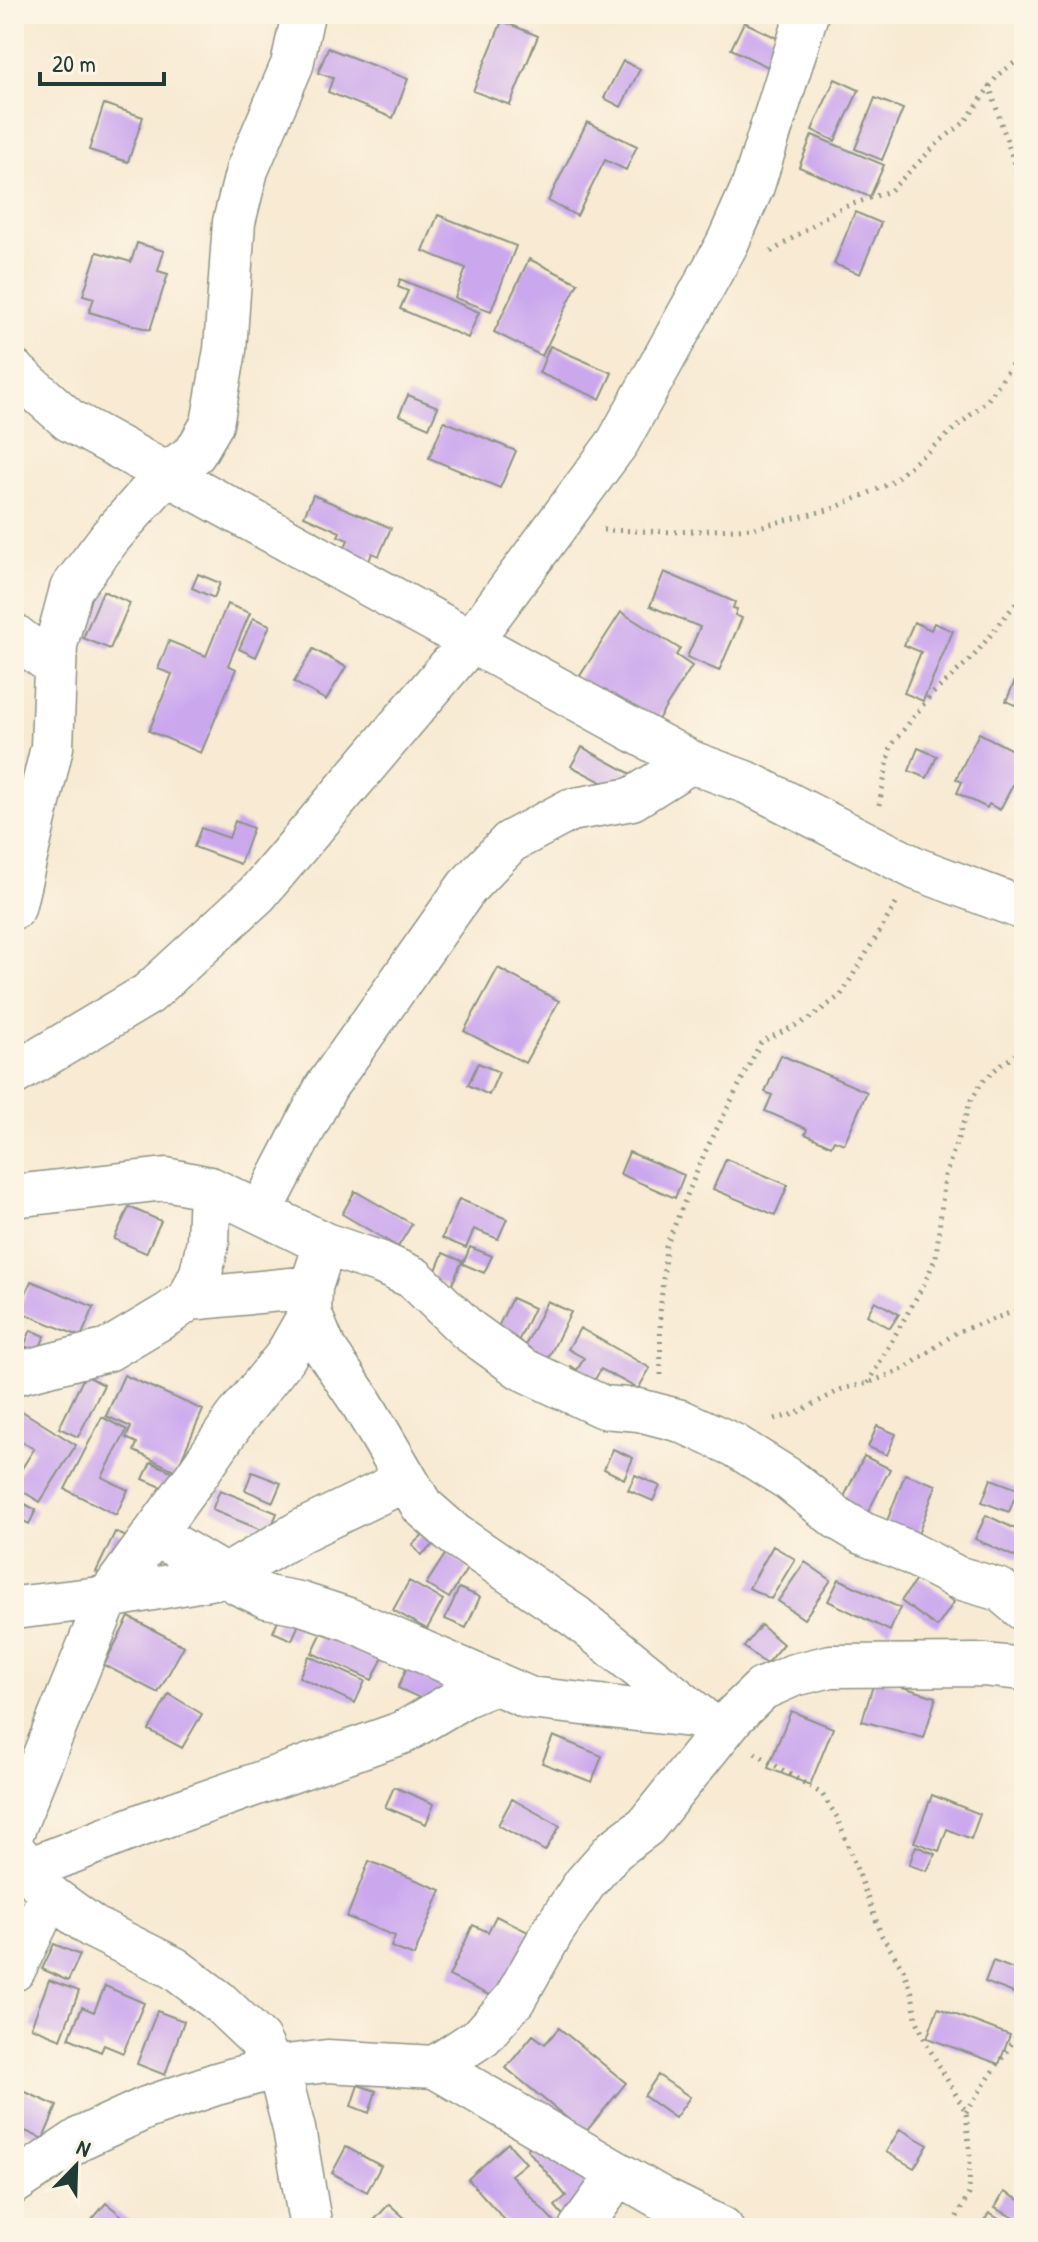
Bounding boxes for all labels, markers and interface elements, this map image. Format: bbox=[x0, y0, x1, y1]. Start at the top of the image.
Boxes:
scale bar bbox=[40, 36, 164, 86]
text: 20 m bbox=[52, 47, 96, 79]
north arrow bbox=[36, 2126, 116, 2206]
text: N bbox=[73, 2131, 95, 2164]

